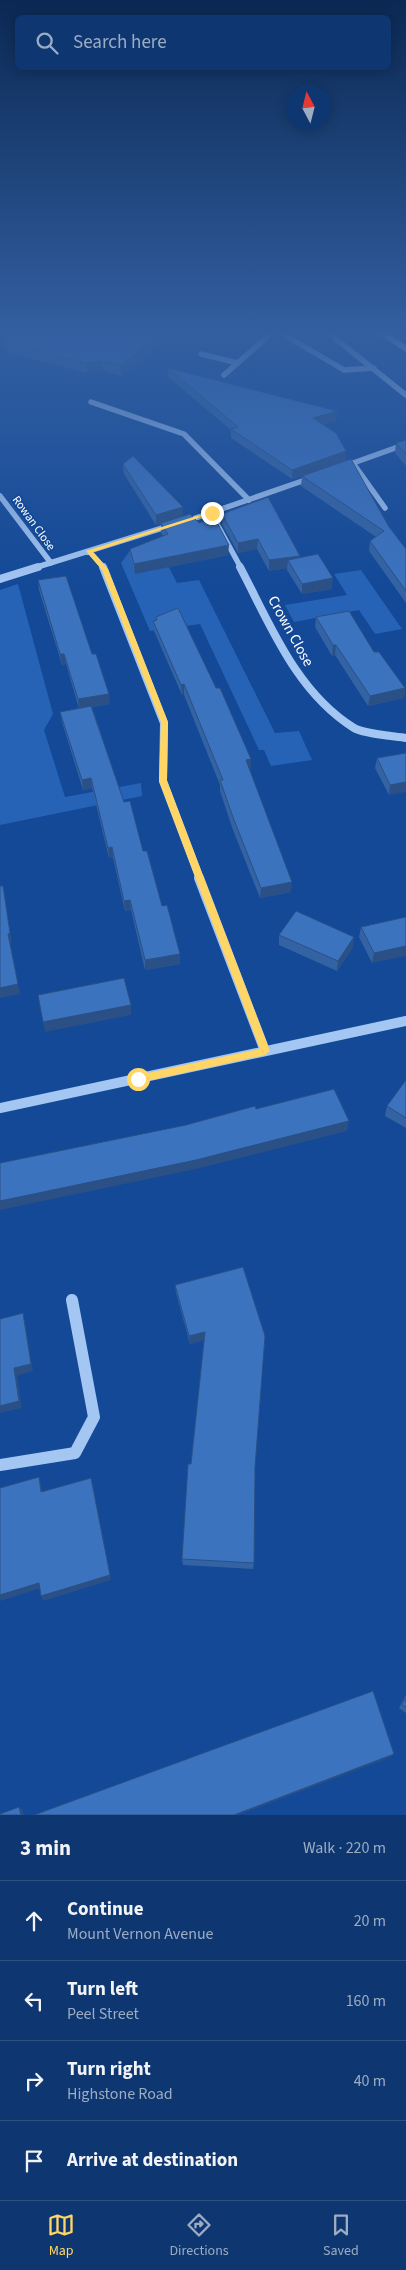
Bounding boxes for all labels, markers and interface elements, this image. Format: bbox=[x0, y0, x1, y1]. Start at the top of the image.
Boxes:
search box bbox=[15, 15, 391, 70]
icon: search bbox=[33, 29, 61, 57]
text: Search here bbox=[73, 29, 167, 56]
north arrow bbox=[286, 85, 331, 130]
street label: Rowan Close bbox=[8, 492, 59, 554]
route end bbox=[201, 502, 224, 525]
street label: Crown Close bbox=[262, 592, 319, 670]
route start bbox=[127, 1068, 150, 1091]
text: 3 min bbox=[20, 1833, 71, 1863]
text: Walk · 220 m bbox=[303, 1837, 386, 1859]
text: Continue bbox=[67, 1896, 144, 1923]
icon: ahead bbox=[20, 1907, 48, 1935]
text: 20 m bbox=[354, 1910, 386, 1932]
text: Mount Vernon Avenue bbox=[67, 1923, 214, 1945]
text: Turn left bbox=[67, 1976, 138, 2003]
icon: left bbox=[20, 1987, 48, 2015]
text: 160 m bbox=[346, 1990, 386, 2012]
text: Peel Street bbox=[67, 2003, 139, 2025]
text: Turn right bbox=[67, 2056, 151, 2083]
icon: right bbox=[20, 2067, 48, 2095]
text: 40 m bbox=[354, 2070, 386, 2092]
text: Highstone Road bbox=[67, 2083, 173, 2105]
icon: arrive bbox=[20, 2147, 48, 2175]
text: Arrive at destination bbox=[67, 2147, 238, 2174]
tab: Map bbox=[47, 2211, 75, 2261]
tab: Directions bbox=[169, 2211, 229, 2261]
tab: Saved bbox=[323, 2211, 359, 2261]

